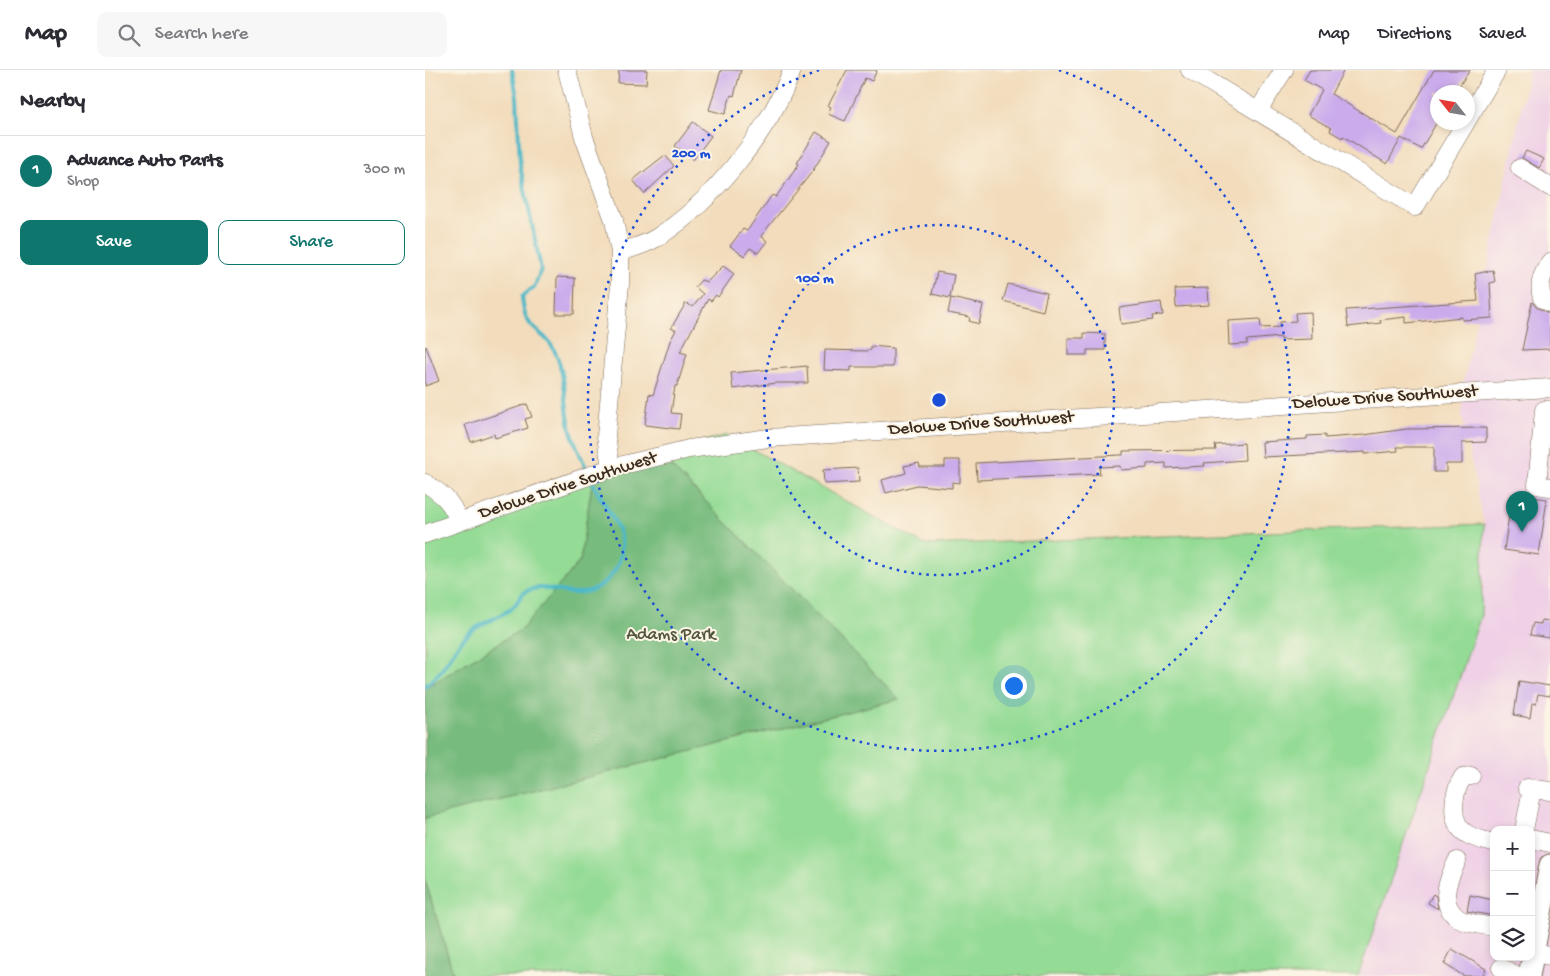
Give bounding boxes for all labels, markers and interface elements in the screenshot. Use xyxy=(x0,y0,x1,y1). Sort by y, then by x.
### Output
search box xyxy=(97,12,447,57)
text: Map xyxy=(25,20,67,49)
icon: search xyxy=(115,21,143,49)
text: Search here xyxy=(155,23,248,46)
text: Map xyxy=(1318,24,1350,45)
text: Directions xyxy=(1378,24,1451,45)
text: Saved xyxy=(1479,24,1525,45)
north arrow xyxy=(1430,85,1475,130)
text: Nearby xyxy=(20,90,85,115)
text: 200 m xyxy=(672,145,711,163)
text: Advance Auto Parts xyxy=(67,150,223,173)
text: 1 xyxy=(33,161,39,180)
text: 300 m xyxy=(363,161,405,180)
text: Shop xyxy=(67,173,99,192)
button: Save xyxy=(20,220,208,265)
button: Share xyxy=(218,220,405,265)
text: 100 m xyxy=(795,270,834,288)
street label: Delowe Drive Southwest xyxy=(1291,381,1480,415)
centre of rings xyxy=(930,391,948,409)
street label: Delowe Drive Southwest xyxy=(887,407,1076,441)
street label: Delowe Drive Southwest xyxy=(475,447,661,525)
pin: 1 xyxy=(1506,491,1538,532)
park label: Adams Park xyxy=(626,625,718,646)
your location xyxy=(1001,673,1027,699)
map controls xyxy=(1490,826,1535,961)
button: + xyxy=(1490,826,1535,871)
button: − xyxy=(1490,871,1535,916)
button: layers xyxy=(1490,916,1535,961)

